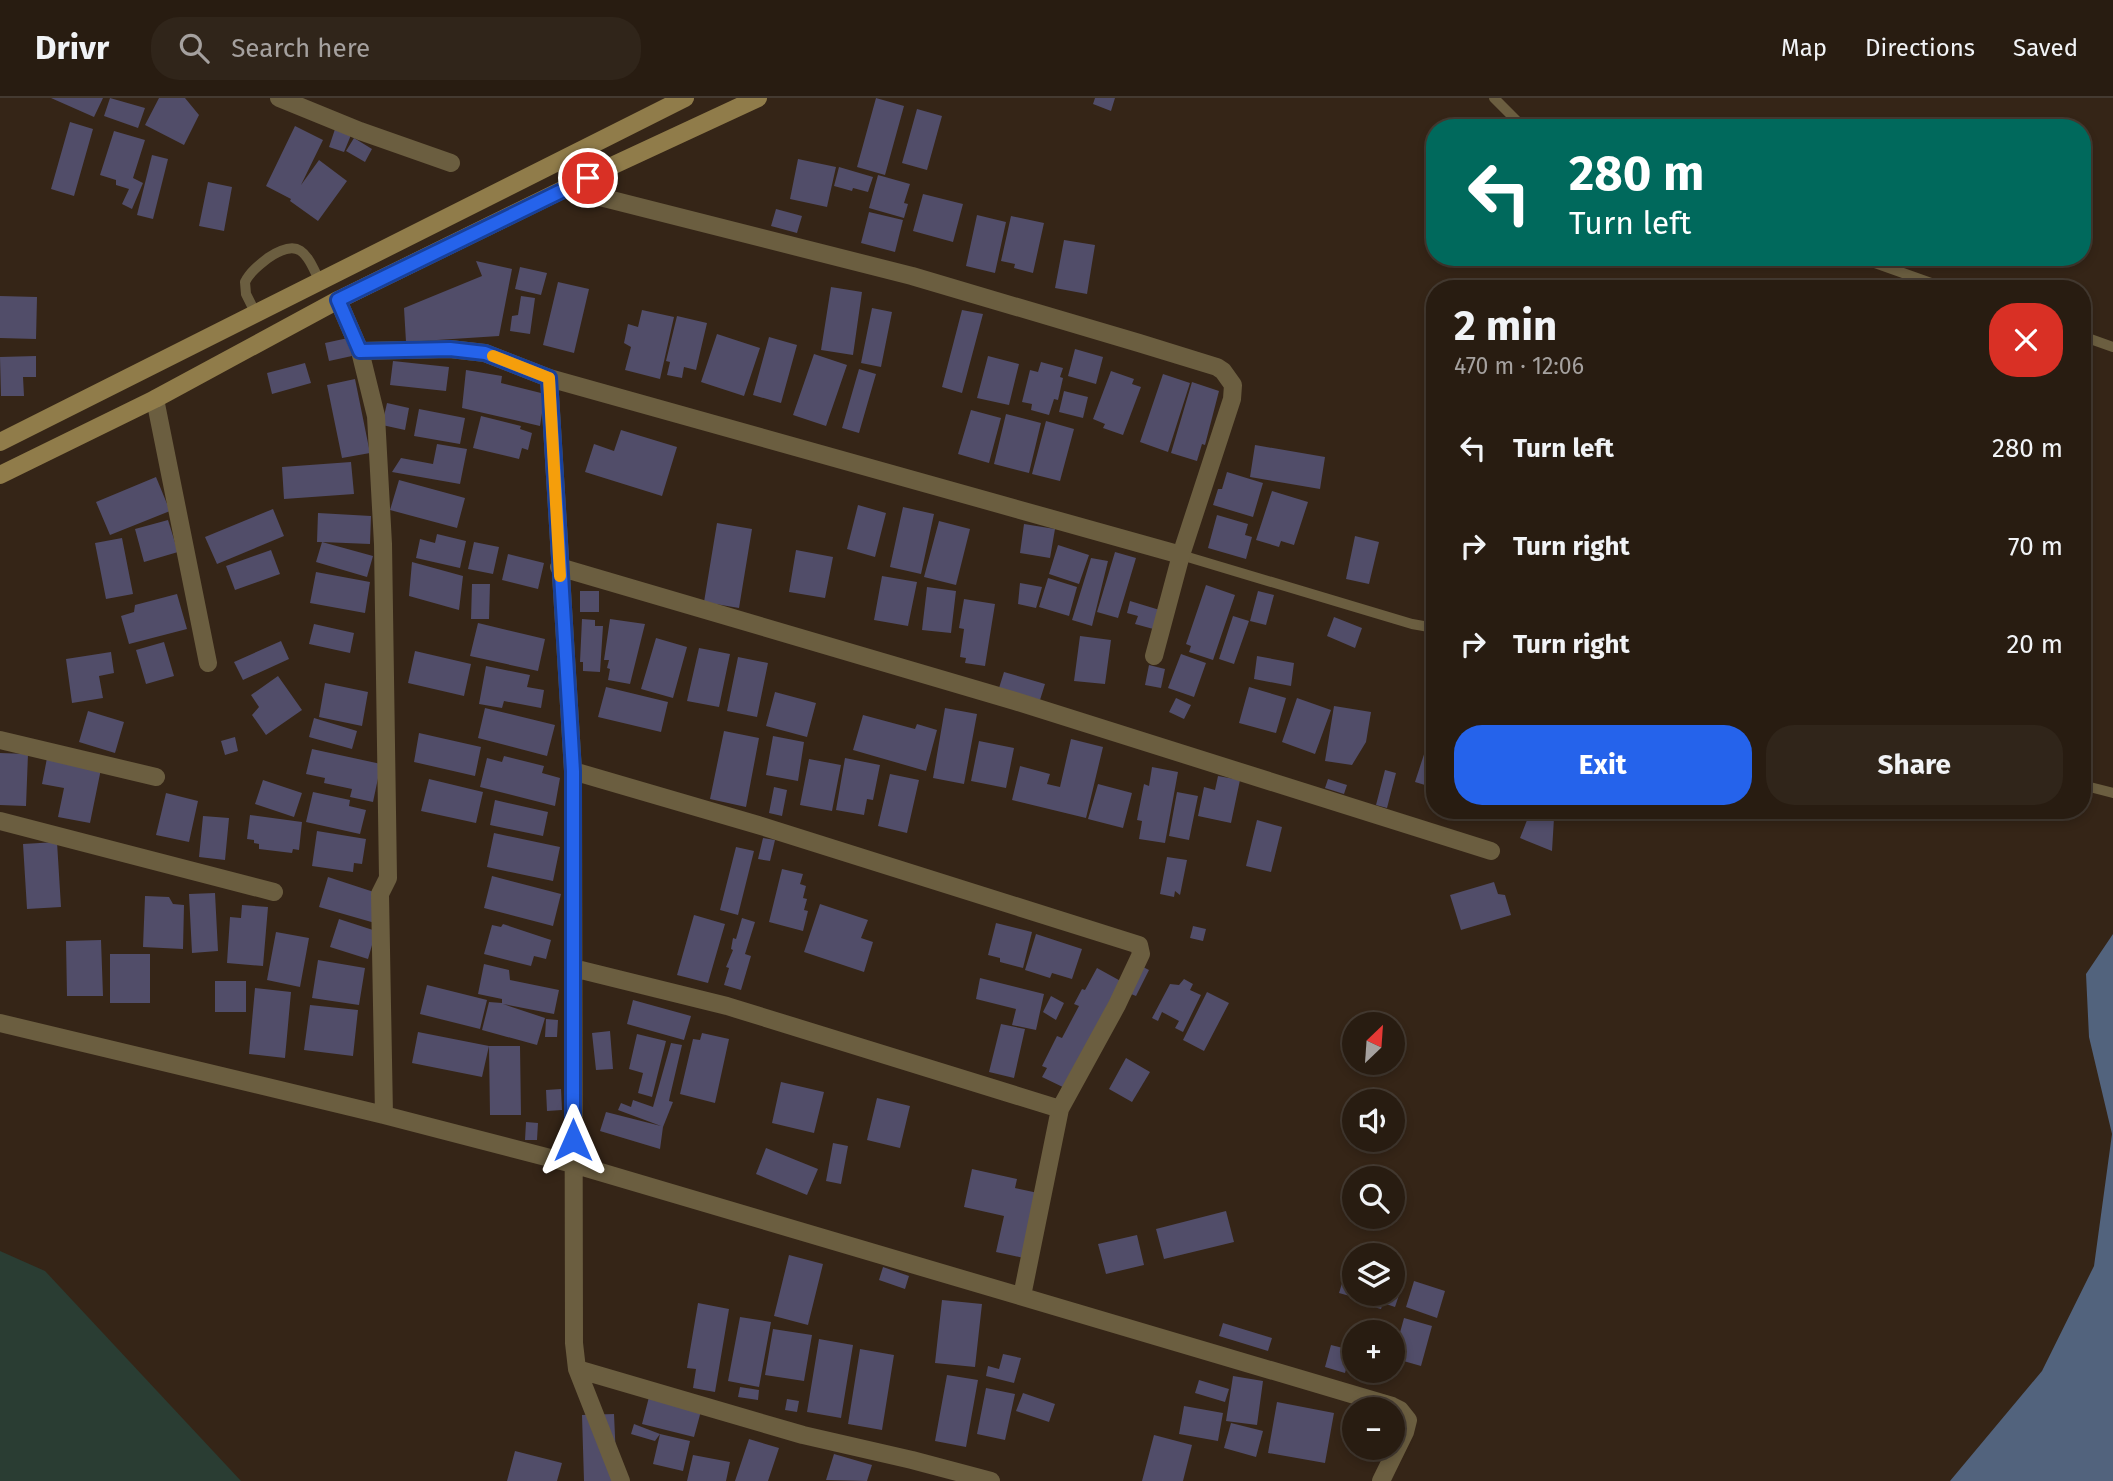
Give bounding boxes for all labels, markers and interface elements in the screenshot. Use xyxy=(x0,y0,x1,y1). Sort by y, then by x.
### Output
search box xyxy=(151,17,641,80)
text: Drivr xyxy=(35,28,109,68)
icon: search xyxy=(175,29,213,67)
text: Search here xyxy=(231,33,370,64)
text: Map xyxy=(1781,34,1827,62)
text: Directions xyxy=(1865,34,1975,62)
text: Saved xyxy=(2013,34,2078,62)
text: 280 m xyxy=(1569,144,1705,203)
icon: left xyxy=(1454,147,1545,238)
pin xyxy=(558,148,618,208)
icon: arrive xyxy=(569,159,607,197)
text: Turn left xyxy=(1569,204,1691,242)
text: 2 min xyxy=(1454,301,1557,351)
button: close xyxy=(1989,303,2063,377)
text: 470 m · 12:06 xyxy=(1454,352,1584,380)
icon: left xyxy=(1454,429,1492,467)
text: Turn left xyxy=(1513,433,1614,464)
text: 280 m xyxy=(1992,433,2063,464)
icon: right xyxy=(1454,527,1492,565)
text: Turn right xyxy=(1513,531,1630,562)
text: 70 m xyxy=(2008,531,2063,562)
icon: right xyxy=(1454,625,1492,663)
text: Turn right xyxy=(1513,629,1630,660)
text: 20 m xyxy=(2006,629,2063,660)
button: Exit xyxy=(1454,725,1752,805)
button: Share xyxy=(1766,725,2063,805)
north arrow xyxy=(1342,1012,1405,1074)
map controls xyxy=(1342,1012,1405,1460)
button: sound xyxy=(1342,1089,1405,1152)
position arrow xyxy=(536,1103,610,1177)
button: search xyxy=(1342,1166,1405,1229)
button: layers xyxy=(1342,1243,1405,1306)
button: + xyxy=(1342,1320,1405,1383)
button: − xyxy=(1342,1397,1405,1460)

